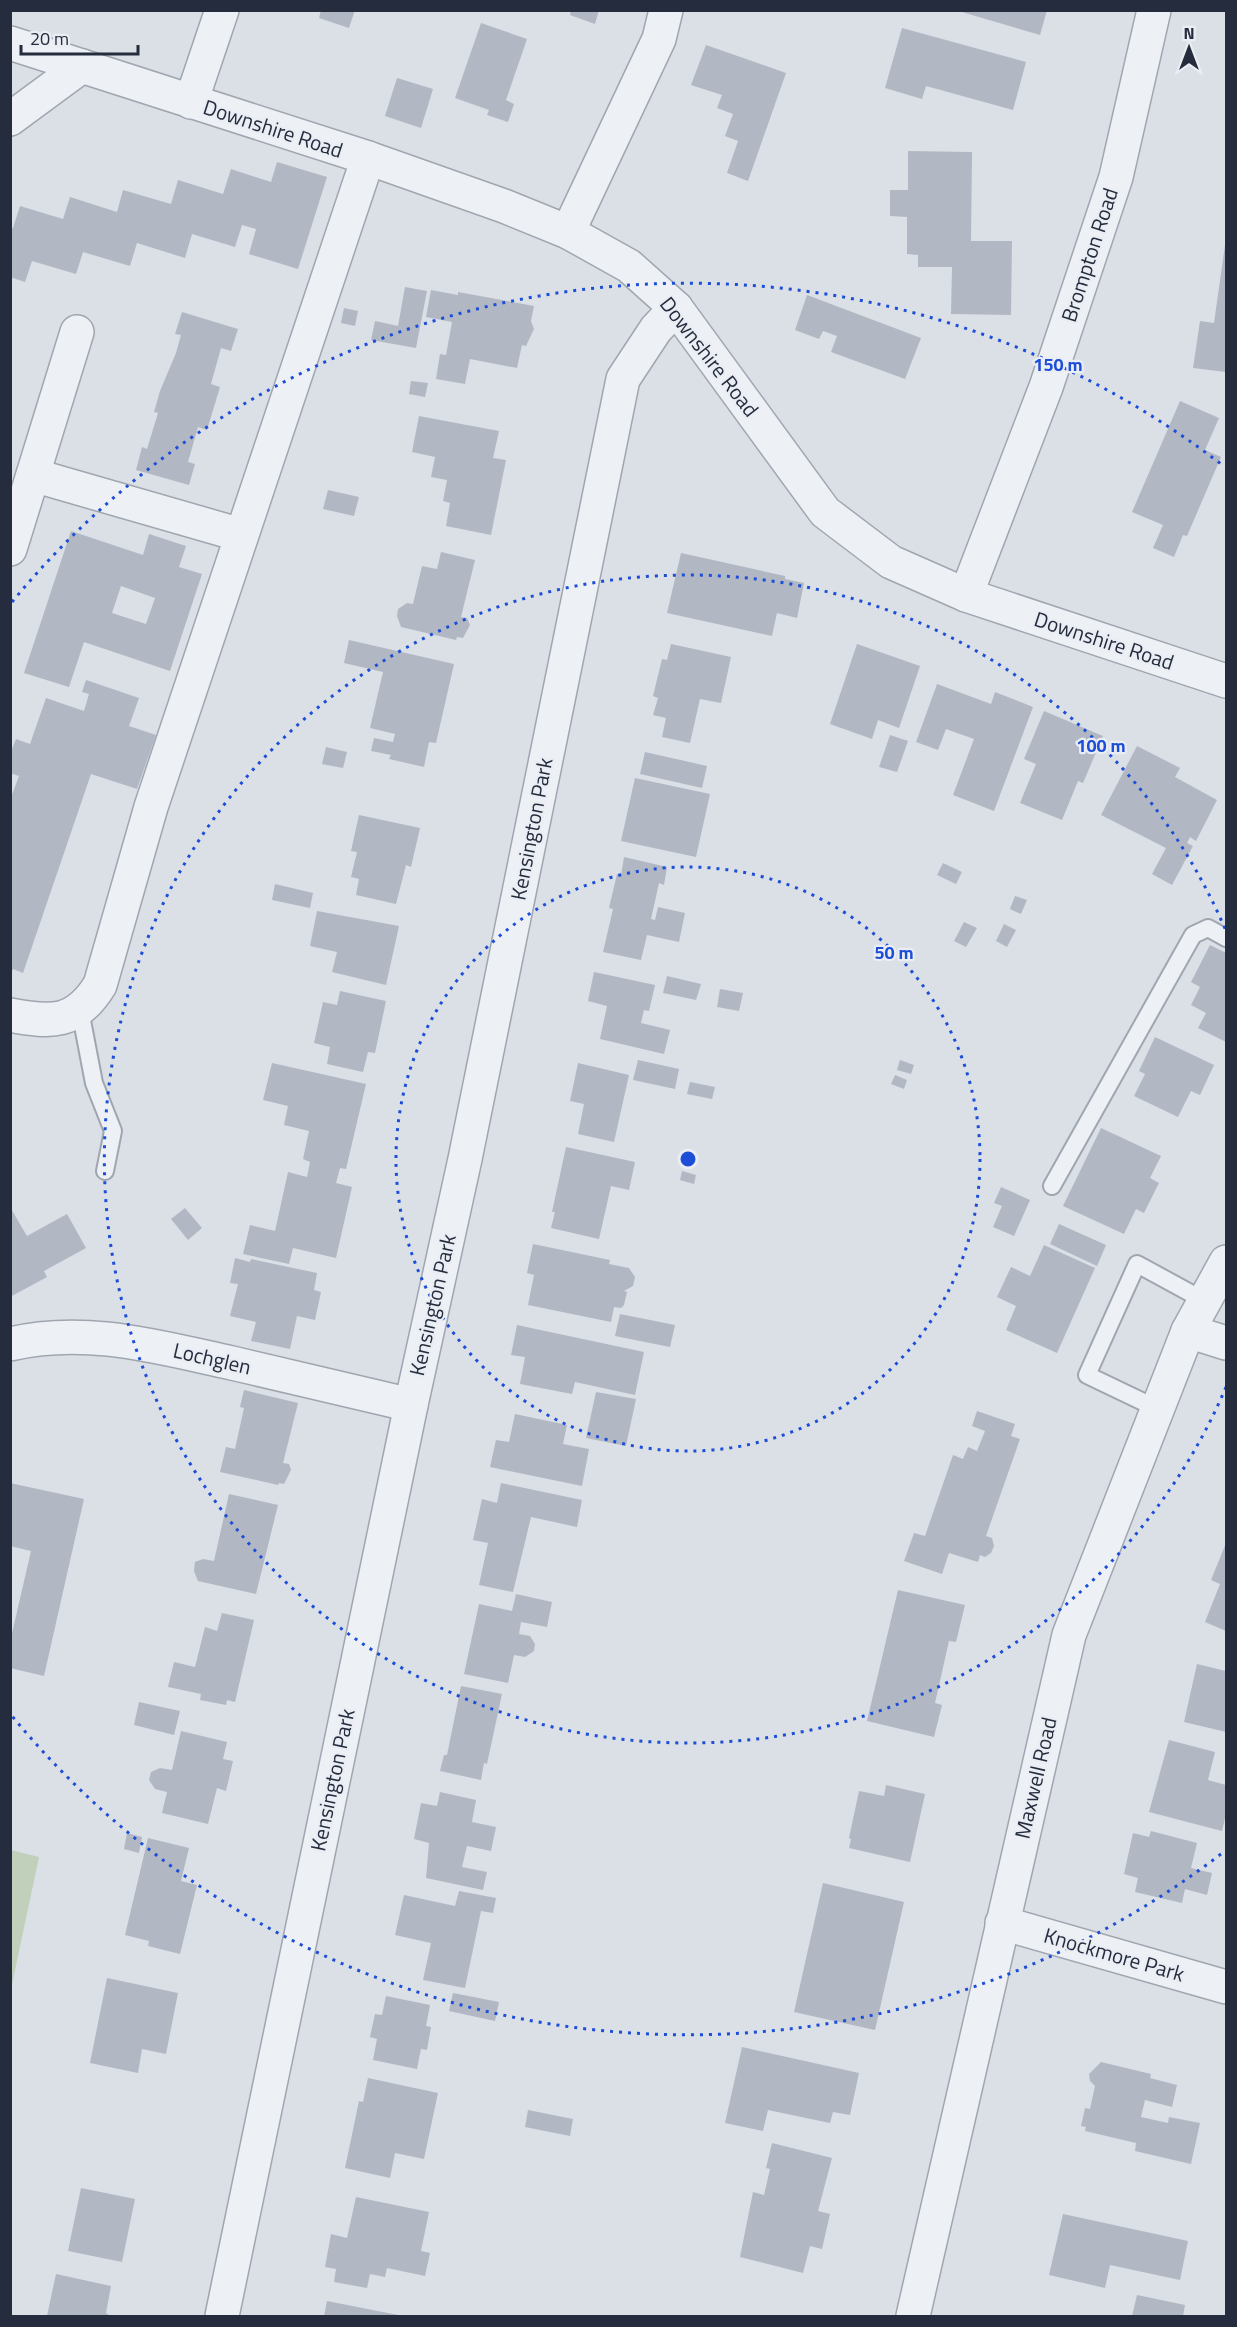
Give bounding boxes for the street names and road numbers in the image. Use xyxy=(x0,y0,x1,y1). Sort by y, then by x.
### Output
street label: Downshire Road xyxy=(199,90,347,166)
street label: Brompton Road xyxy=(1052,183,1126,326)
street label: Downshire Road xyxy=(652,289,767,423)
street label: Downshire Road xyxy=(1030,602,1178,678)
street label: Kensington Park xyxy=(502,755,561,903)
street label: Kensington Park xyxy=(400,1231,464,1379)
street label: Lochglen xyxy=(170,1334,254,1383)
street label: Kensington Park xyxy=(301,1706,363,1854)
street label: Maxwell Road xyxy=(1005,1714,1065,1842)
street label: Knockmore Park xyxy=(1040,1919,1188,1989)

